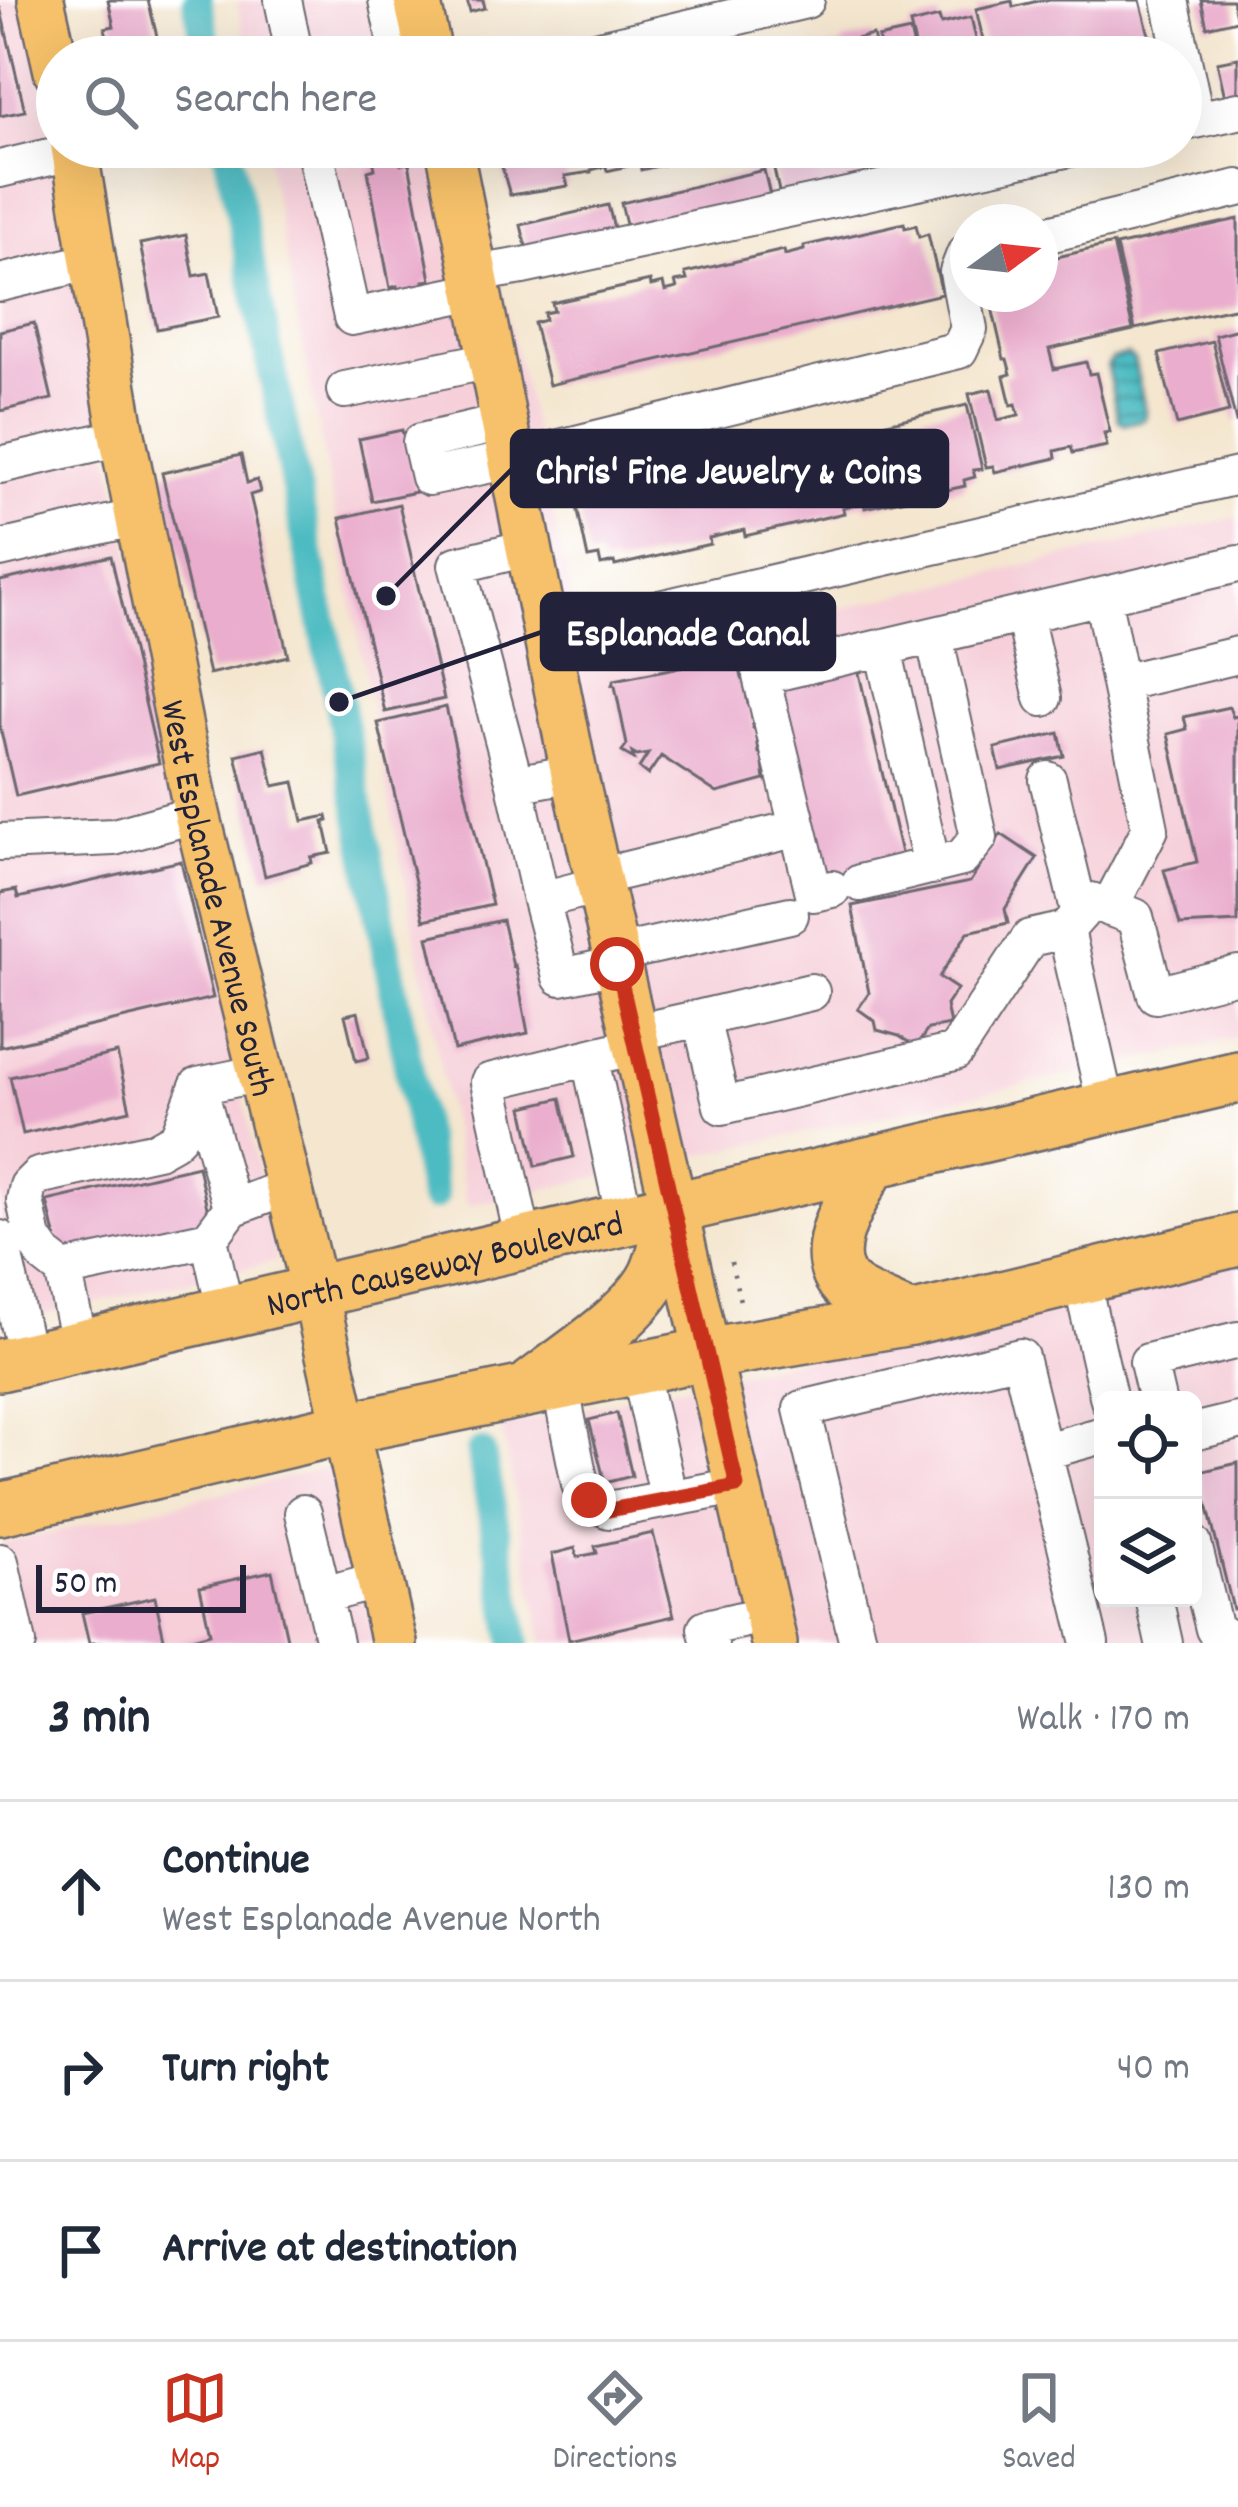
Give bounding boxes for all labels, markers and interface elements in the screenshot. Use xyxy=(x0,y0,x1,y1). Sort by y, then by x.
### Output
search box xyxy=(36,36,1202,168)
icon: search xyxy=(78,69,144,135)
text: Search here xyxy=(174,70,377,134)
north arrow xyxy=(950,204,1058,312)
callout: Chris' Fine Jewelry & Coins xyxy=(512,431,947,506)
text: Chris' Fine Jewelry & Coins xyxy=(536,448,922,503)
callout: Esplanade Canal xyxy=(542,594,834,669)
text: Esplanade Canal xyxy=(566,610,810,665)
street label: West Esplanade Avenue South xyxy=(143,696,286,1103)
route start xyxy=(590,937,644,991)
street label: North Causeway Boulevard xyxy=(262,1201,629,1334)
map controls xyxy=(1094,1391,1202,1607)
button: locate xyxy=(1094,1391,1202,1499)
route end xyxy=(562,1473,616,1527)
button: layers xyxy=(1094,1499,1202,1607)
scale bar xyxy=(36,1559,246,1612)
text: 50 m xyxy=(54,1562,118,1609)
text: 3 min xyxy=(48,1685,150,1757)
text: Walk · 170 m xyxy=(1017,1694,1190,1749)
text: Continue xyxy=(162,1831,310,1895)
icon: ahead xyxy=(48,1858,114,1924)
text: 130 m xyxy=(1107,1863,1190,1918)
text: West Esplanade Avenue North xyxy=(162,1895,601,1950)
icon: right xyxy=(48,2038,114,2104)
text: Turn right xyxy=(162,2039,329,2103)
text: 40 m xyxy=(1117,2043,1190,2098)
icon: arrive xyxy=(48,2218,114,2284)
text: Arrive at destination xyxy=(162,2219,517,2283)
tab: Map xyxy=(162,2365,228,2484)
tab: Directions xyxy=(553,2365,678,2484)
tab: Saved xyxy=(1002,2365,1076,2484)

